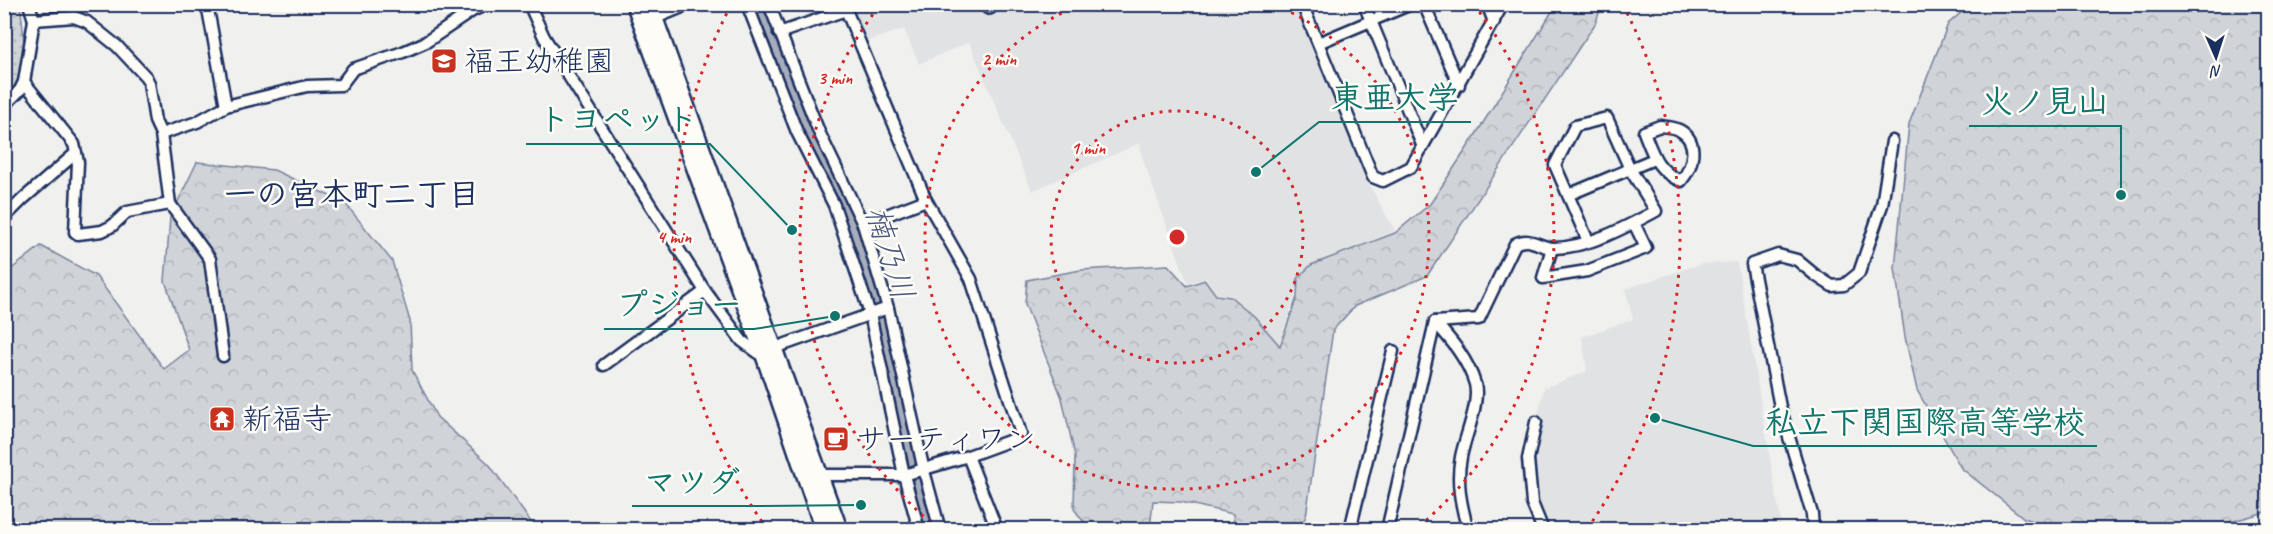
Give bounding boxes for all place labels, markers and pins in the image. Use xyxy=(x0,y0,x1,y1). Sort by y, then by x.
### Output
place label: 福王幼稚園 xyxy=(464,42,614,80)
school or university icon: 福王幼稚園 xyxy=(429,46,459,76)
callout: 東亜大学 xyxy=(1319,72,1471,122)
callout: 火ノ見山 xyxy=(1969,76,2121,126)
callout: トヨペット xyxy=(526,94,710,144)
centre of rings xyxy=(1167,227,1187,247)
callout: プジョー xyxy=(604,279,754,329)
callout: 私立下関国際高等学校 xyxy=(1753,396,2097,446)
place label: 新福寺 xyxy=(242,400,332,438)
temple icon: 新福寺 xyxy=(207,404,237,434)
place label: サーティワン xyxy=(856,420,1036,458)
cafe icon: サーティワン xyxy=(821,424,851,454)
callout: マツダ xyxy=(632,456,752,506)

